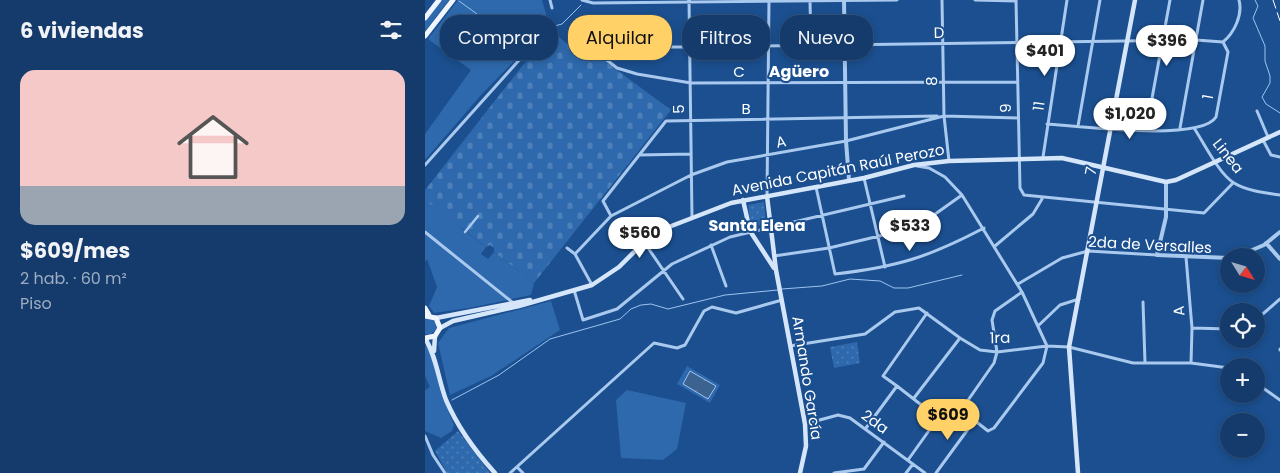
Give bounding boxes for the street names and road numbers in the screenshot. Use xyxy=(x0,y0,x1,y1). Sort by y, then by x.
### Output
street label: D xyxy=(934,22,944,43)
street label: C xyxy=(733,61,745,82)
street label: 8 xyxy=(921,76,942,86)
street label: 1 xyxy=(1197,93,1218,101)
street label: B xyxy=(741,98,751,119)
street label: 11 xyxy=(1027,100,1050,112)
street label: 9 xyxy=(995,103,1016,113)
street label: 5 xyxy=(668,104,689,114)
street label: A xyxy=(774,130,788,153)
street label: Linea xyxy=(1208,134,1249,178)
street label: Avenida Capitán Raúl Perozo xyxy=(730,139,946,200)
street label: 7 xyxy=(1079,165,1102,177)
street label: 2da de Versalles xyxy=(1088,231,1213,258)
street label: A xyxy=(1168,305,1189,317)
street label: Armando García xyxy=(787,315,828,441)
street label: 1ra xyxy=(990,327,1010,348)
street label: 2da xyxy=(857,405,893,439)

